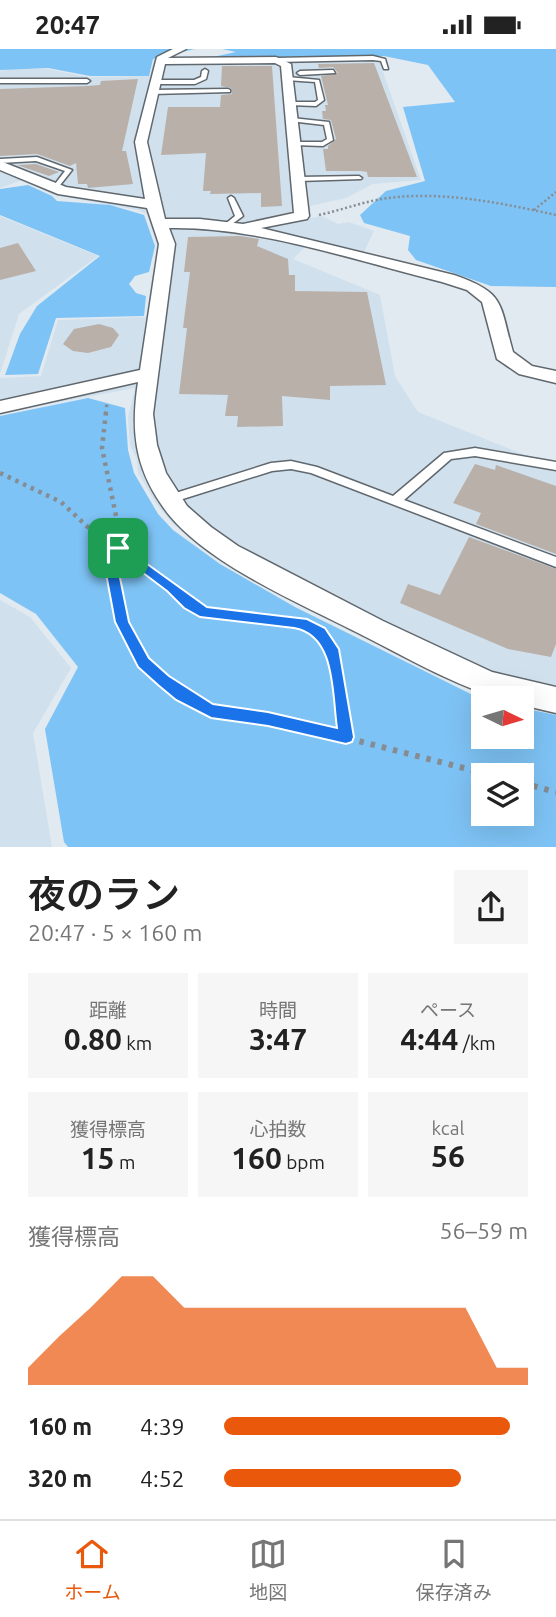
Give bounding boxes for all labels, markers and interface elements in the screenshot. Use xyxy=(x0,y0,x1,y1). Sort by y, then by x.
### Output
text: 20:47 xyxy=(35,10,100,39)
pin xyxy=(88,518,148,578)
icon: arrive xyxy=(99,529,137,567)
north arrow xyxy=(471,686,534,749)
map controls xyxy=(471,686,534,826)
button: layers xyxy=(471,763,534,826)
button: share xyxy=(454,870,528,944)
text: 夜のラン xyxy=(28,873,180,915)
text: 20:47 · 5 × 160 m xyxy=(28,920,202,945)
text: 距離 xyxy=(89,999,127,1021)
text: 時間 xyxy=(259,999,297,1021)
text: ペース xyxy=(420,999,476,1021)
text: 0.80 xyxy=(64,1022,122,1056)
text: 3:47 xyxy=(249,1022,307,1056)
text: 4:44 xyxy=(400,1022,458,1056)
text: km xyxy=(122,1032,152,1054)
text: /km xyxy=(458,1032,496,1054)
text: kcal xyxy=(432,1117,464,1139)
text: 獲得標高 xyxy=(70,1118,146,1140)
text: 心拍数 xyxy=(249,1118,307,1140)
text: 56 xyxy=(431,1139,465,1173)
text: 15 xyxy=(81,1141,115,1175)
text: 160 xyxy=(231,1141,282,1175)
text: m xyxy=(115,1151,135,1173)
text: bpm xyxy=(282,1151,325,1173)
text: 56–59 m xyxy=(440,1218,528,1243)
text: 獲得標高 xyxy=(28,1224,120,1249)
text: 160 m xyxy=(28,1414,92,1439)
text: 4:39 xyxy=(140,1414,185,1439)
text: 320 m xyxy=(28,1466,92,1491)
text: 4:52 xyxy=(140,1466,185,1491)
tab: ホーム xyxy=(64,1535,121,1604)
tab: 地図 xyxy=(249,1535,287,1604)
tab: 保存済み xyxy=(416,1535,492,1604)

